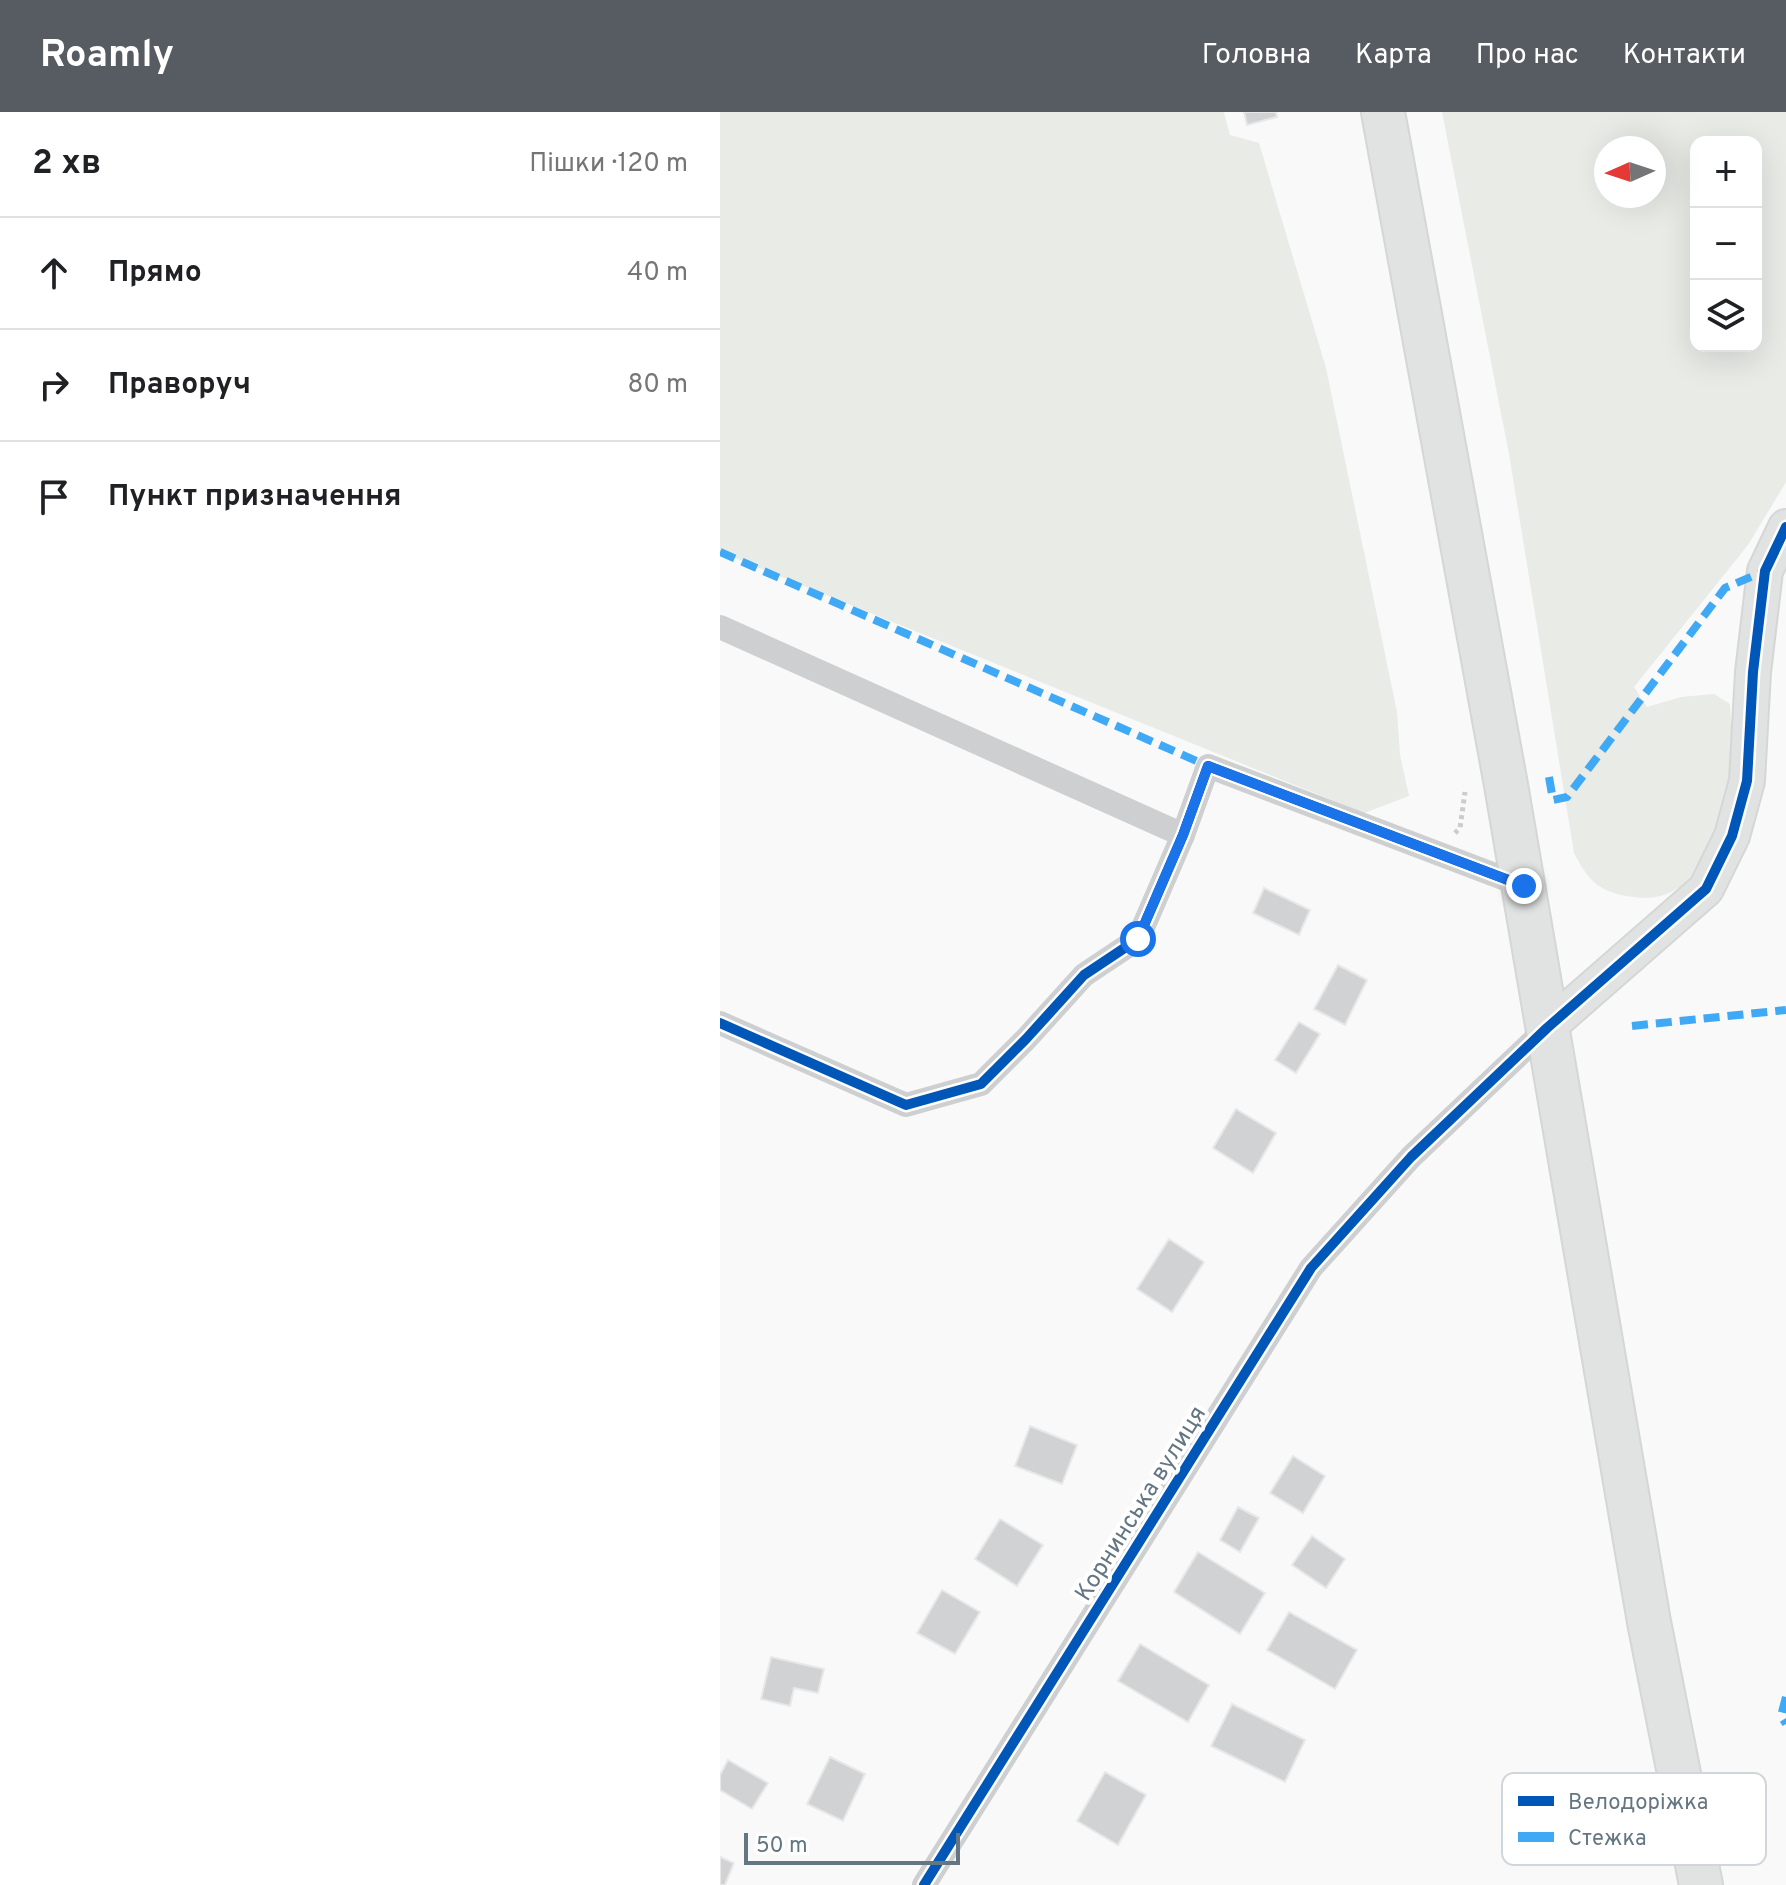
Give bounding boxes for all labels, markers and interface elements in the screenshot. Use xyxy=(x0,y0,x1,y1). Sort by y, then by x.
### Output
text: Roamly xyxy=(40,32,174,81)
text: Головна xyxy=(1202,38,1311,74)
text: Карта xyxy=(1355,38,1432,74)
text: Про нас xyxy=(1476,38,1579,74)
text: Контакти xyxy=(1623,38,1746,74)
north arrow xyxy=(1594,136,1666,208)
map controls xyxy=(1690,136,1762,352)
button: + xyxy=(1690,136,1762,208)
text: 2 хв xyxy=(32,143,101,186)
text: Пішки · 120 m xyxy=(529,148,688,181)
button: − xyxy=(1690,208,1762,280)
icon: ahead xyxy=(32,251,76,295)
text: Прямо xyxy=(108,255,202,292)
text: 40 m xyxy=(627,257,688,290)
button: layers xyxy=(1690,280,1762,352)
icon: right xyxy=(32,363,76,407)
text: Праворуч xyxy=(108,367,251,404)
text: 80 m xyxy=(628,369,688,402)
icon: arrive xyxy=(32,475,76,519)
text: Пункт призначення xyxy=(108,479,401,516)
route end xyxy=(1506,868,1542,904)
route start xyxy=(1120,921,1156,957)
street label: Корнинська вулиця xyxy=(1070,1401,1214,1607)
legend xyxy=(1502,1773,1766,1865)
text: Велодоріжка xyxy=(1568,1790,1708,1817)
text: Стежка xyxy=(1568,1826,1647,1853)
scale bar xyxy=(744,1829,960,1865)
text: 50 m xyxy=(756,1833,808,1860)

